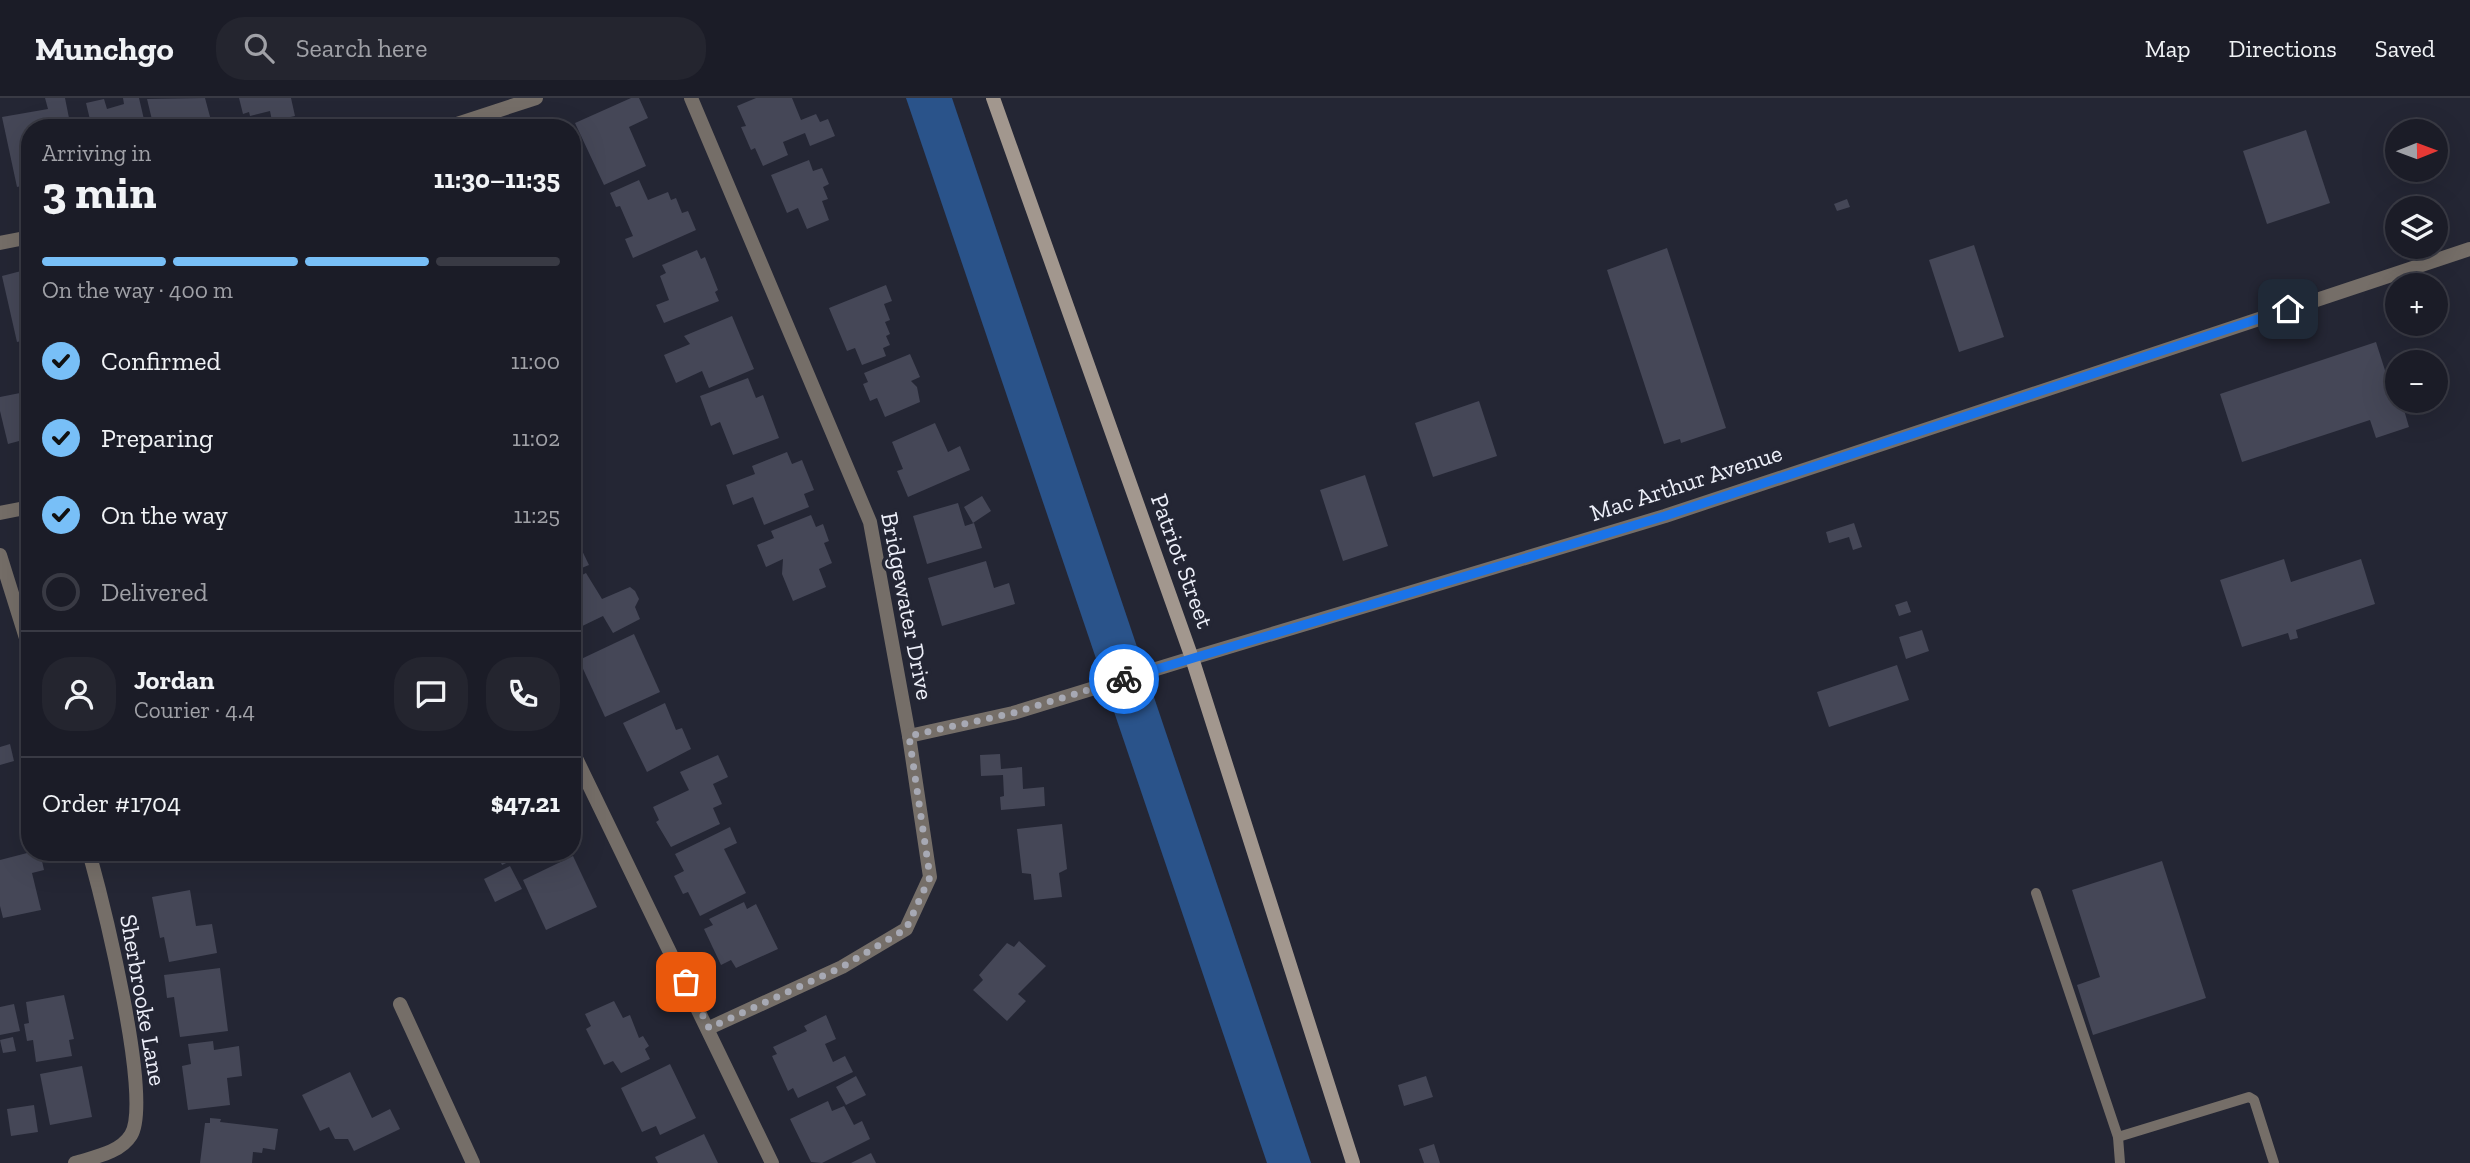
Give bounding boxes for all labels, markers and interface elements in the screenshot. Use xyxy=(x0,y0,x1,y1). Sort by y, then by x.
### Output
search box xyxy=(216,17,706,80)
text: Munchgo xyxy=(35,29,174,68)
icon: search xyxy=(240,29,278,67)
text: Search here xyxy=(296,32,427,64)
text: Map xyxy=(2145,34,2191,63)
text: Directions xyxy=(2229,34,2337,63)
text: Saved xyxy=(2375,34,2435,63)
north arrow xyxy=(2385,119,2448,182)
map controls xyxy=(2385,119,2448,413)
text: Arriving in xyxy=(42,139,151,167)
text: 11:30–11:35 xyxy=(434,163,560,195)
text: 3 min xyxy=(42,165,156,220)
button: layers xyxy=(2385,196,2448,259)
button: + xyxy=(2385,273,2448,336)
text: On the way · 400 m xyxy=(42,276,233,304)
pin xyxy=(2258,279,2318,339)
icon: home xyxy=(2269,290,2307,328)
icon: check xyxy=(42,342,80,380)
text: Confirmed xyxy=(101,345,221,377)
text: 11:00 xyxy=(511,347,560,375)
button: − xyxy=(2385,350,2448,413)
icon: check xyxy=(42,419,80,457)
text: Preparing xyxy=(101,422,213,454)
text: 11:02 xyxy=(512,424,560,452)
street label: Mac Arthur Avenue xyxy=(1586,438,1786,527)
street label: Patriot Street xyxy=(1145,490,1220,632)
icon: check xyxy=(42,496,80,534)
text: On the way xyxy=(101,499,228,531)
text: 11:25 xyxy=(514,501,560,529)
street label: Bridgewater Drive xyxy=(875,510,940,702)
text: Delivered xyxy=(101,576,208,608)
courier xyxy=(1089,644,1159,714)
button: person xyxy=(42,657,116,731)
button: chat xyxy=(394,657,468,731)
button: phone xyxy=(486,657,560,731)
icon: bike xyxy=(1105,660,1143,698)
text: Jordan xyxy=(134,664,214,696)
text: Courier · 4.4 xyxy=(134,696,255,724)
text: Order #1704 xyxy=(42,787,181,819)
text: $47.21 xyxy=(491,787,560,819)
street label: Sherbrooke Lane xyxy=(114,912,173,1088)
pin xyxy=(656,952,716,1012)
icon: bag xyxy=(667,963,705,1001)

